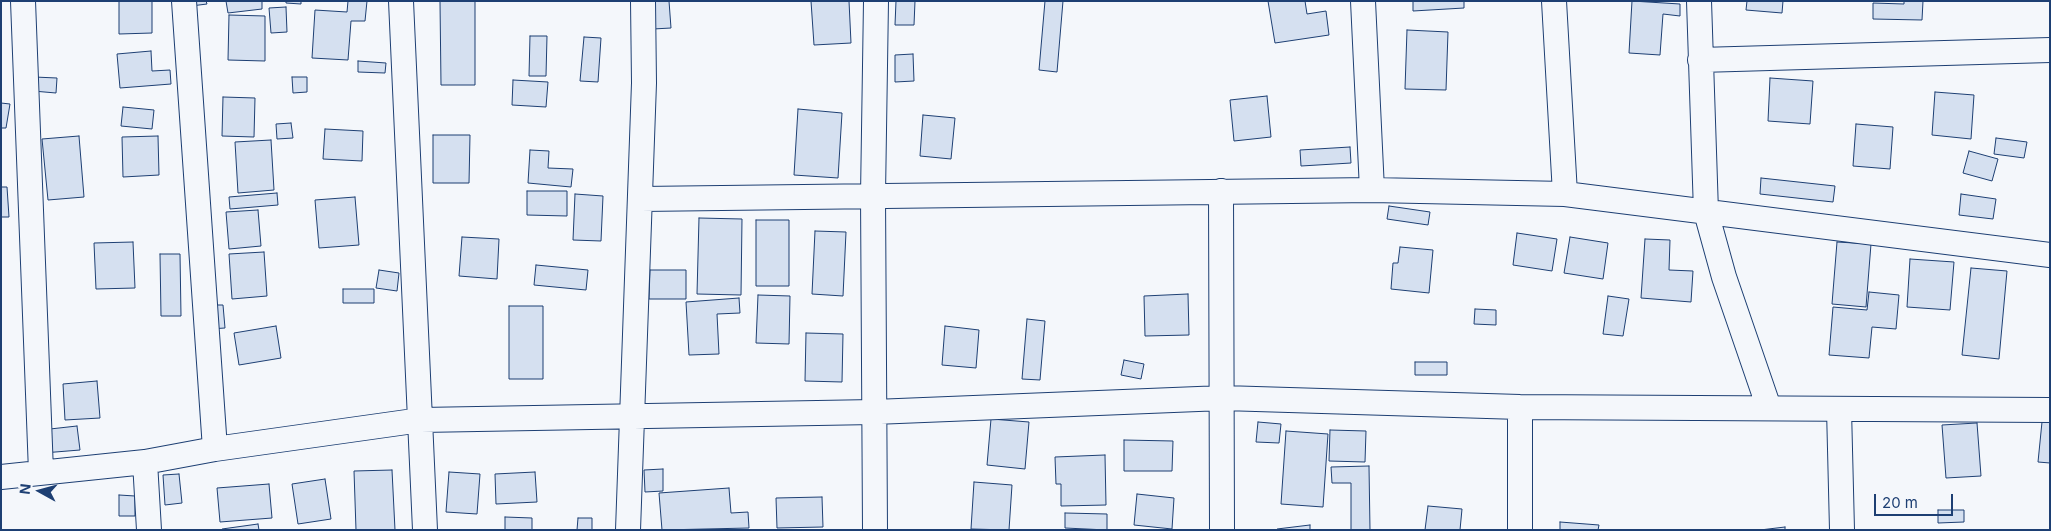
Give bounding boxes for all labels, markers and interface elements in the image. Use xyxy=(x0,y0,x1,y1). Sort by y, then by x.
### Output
north arrow xyxy=(15,466,65,516)
text: N xyxy=(16,483,34,495)
scale bar xyxy=(1876,484,1955,516)
text: 20 m xyxy=(1882,493,1918,512)

